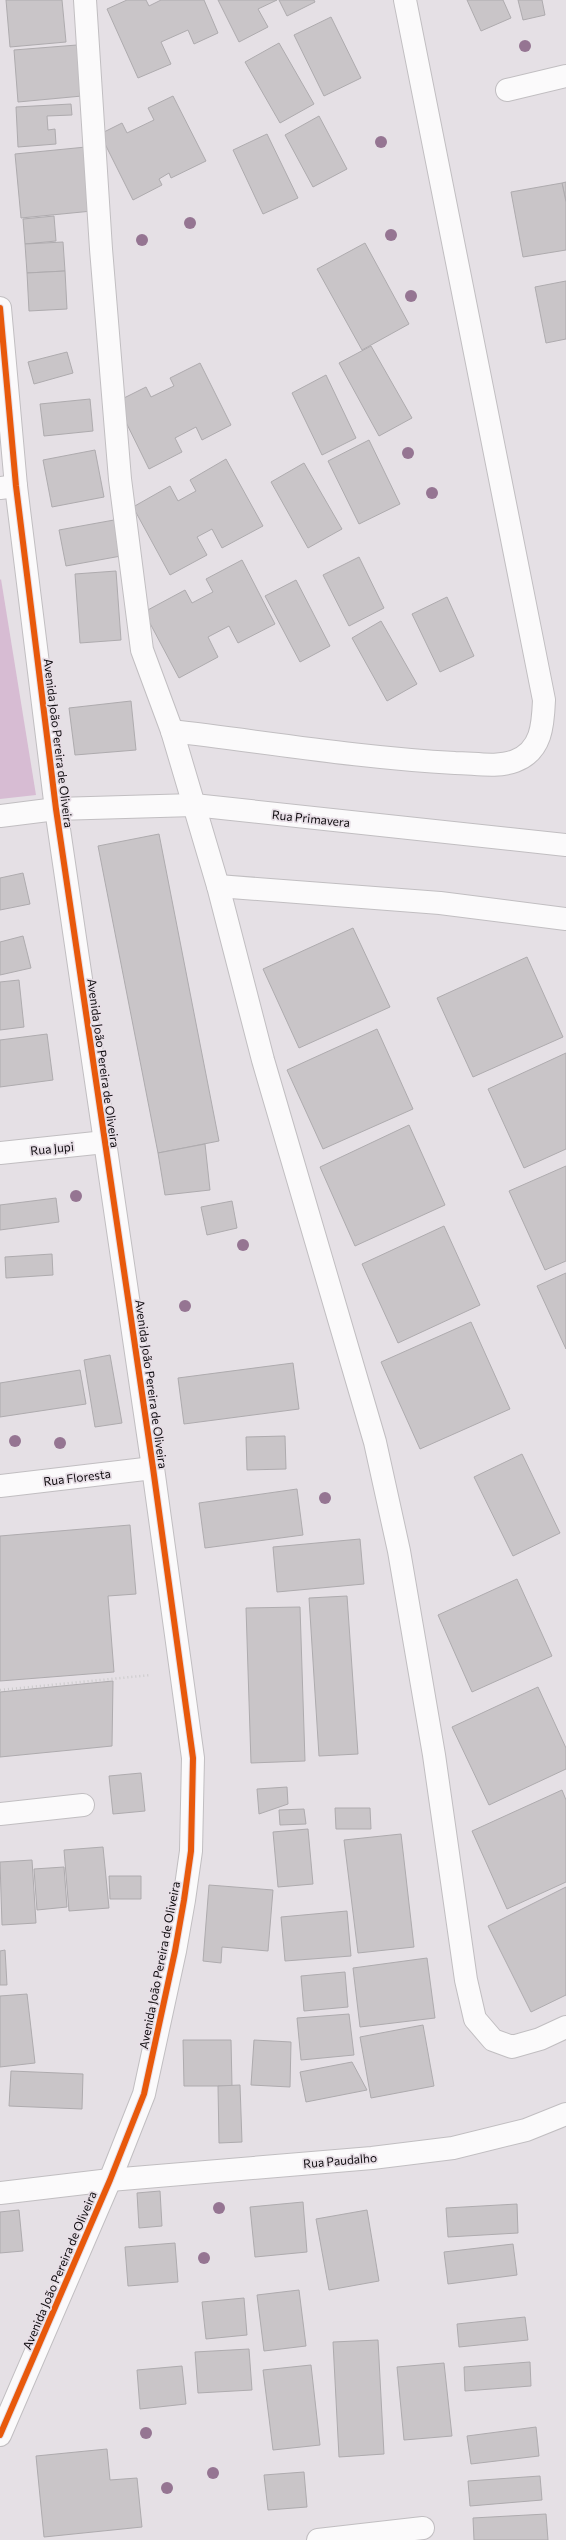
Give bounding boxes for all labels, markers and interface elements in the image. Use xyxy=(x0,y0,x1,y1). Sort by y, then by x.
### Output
street label: Avenida João Pereira de Oliveira xyxy=(41,657,76,829)
street label: Rua Primavera xyxy=(271,807,351,829)
street label: Avenida João Pereira de Oliveira xyxy=(84,978,123,1149)
street label: Rua Jupi xyxy=(30,1139,75,1158)
street label: Avenida João Pereira de Oliveira xyxy=(132,1299,171,1470)
street label: Rua Floresta xyxy=(42,1466,112,1488)
street label: Avenida João Pereira de Oliveira xyxy=(136,1880,183,2050)
street label: Rua Paudalho xyxy=(302,2150,378,2170)
street label: Avenida João Pereira de Oliveira xyxy=(19,2189,100,2352)

